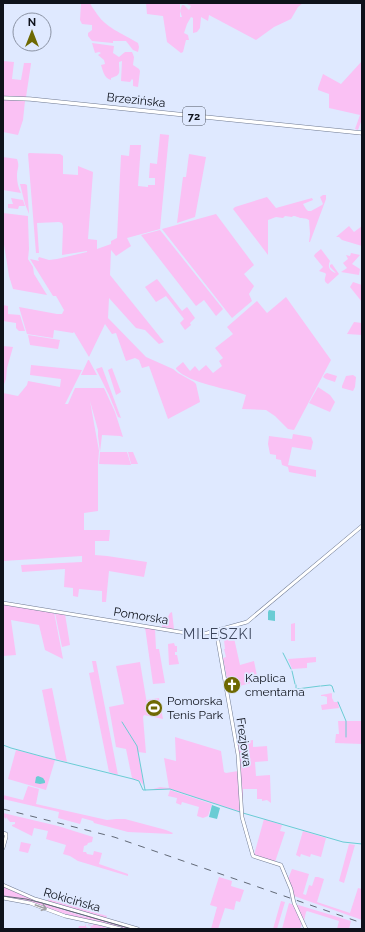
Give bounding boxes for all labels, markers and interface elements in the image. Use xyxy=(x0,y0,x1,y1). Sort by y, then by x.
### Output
north arrow xyxy=(12,12,52,52)
text: N xyxy=(28,16,36,29)
street label: Brzezińska xyxy=(106,90,166,110)
road number: 72 xyxy=(183,107,205,125)
street label: Pomorska xyxy=(112,605,170,627)
district label: MILESZKI xyxy=(183,626,253,642)
place label: Kaplica cmentarna xyxy=(245,671,305,699)
church icon: Kaplica cmentarna xyxy=(222,675,242,695)
place label: Pomorska Tenis Park xyxy=(167,694,224,722)
sports icon: Pomorska Tenis Park xyxy=(144,698,164,718)
street label: Frezjowa xyxy=(234,717,254,767)
street label: Rokicińska xyxy=(42,885,102,915)
one-way arrow xyxy=(35,903,47,911)

